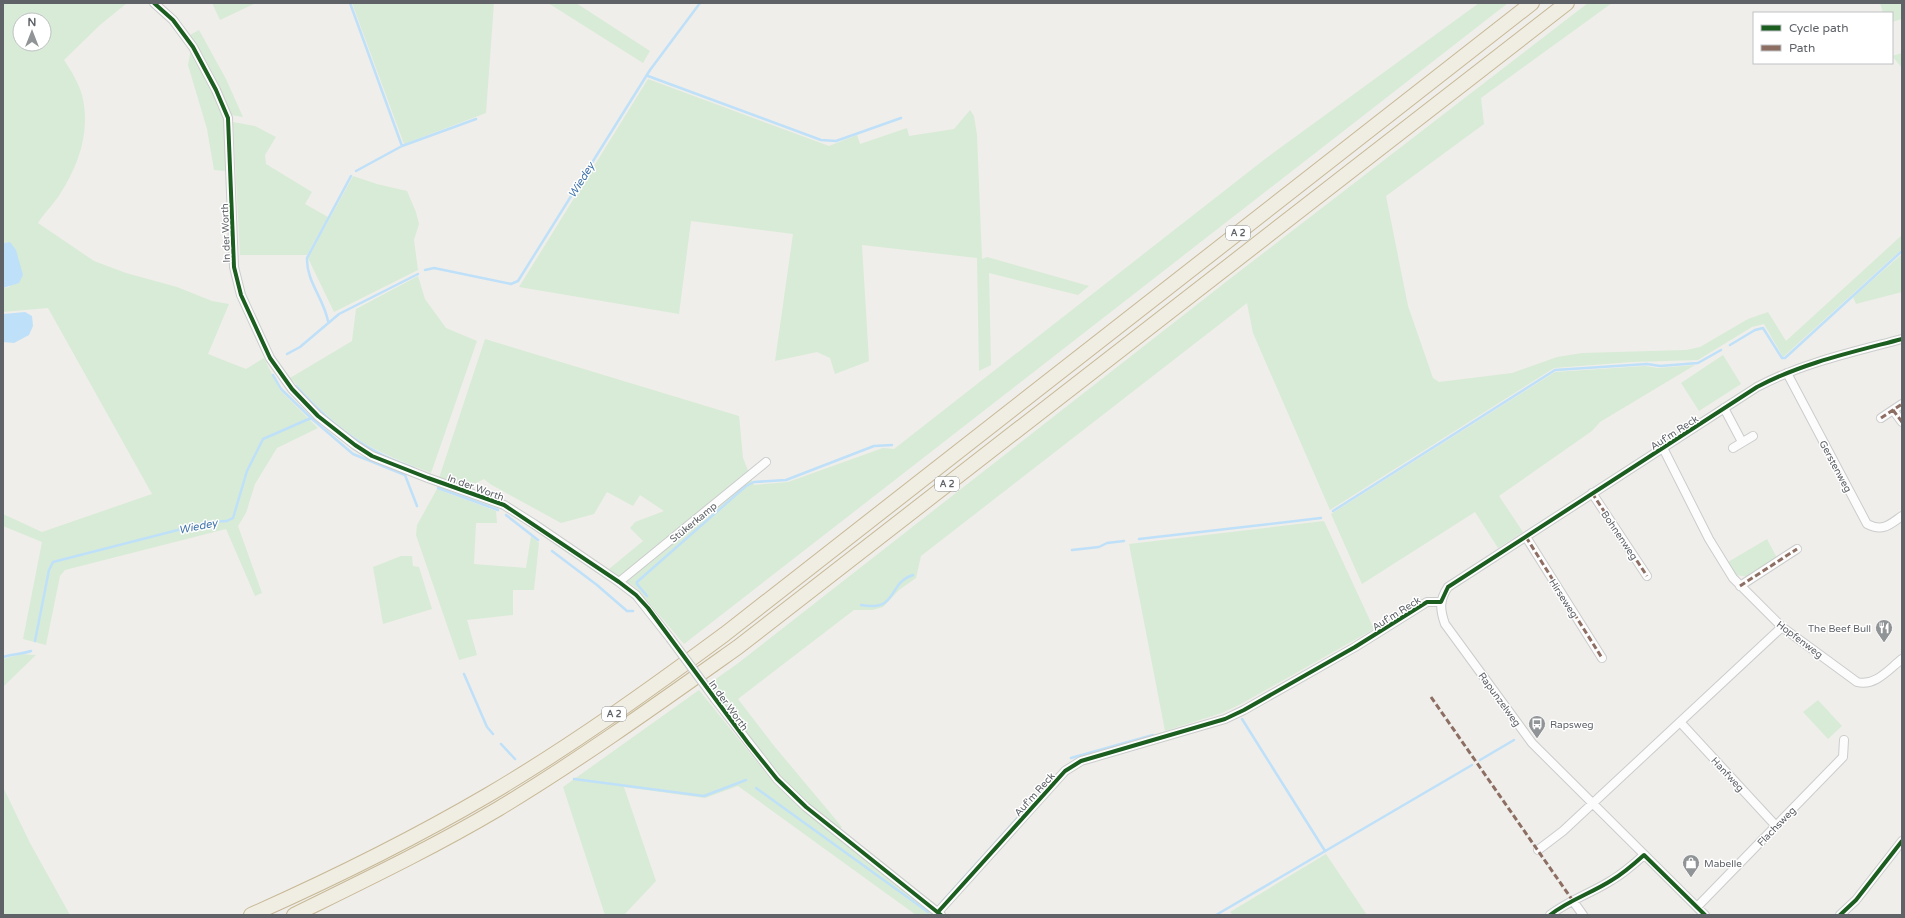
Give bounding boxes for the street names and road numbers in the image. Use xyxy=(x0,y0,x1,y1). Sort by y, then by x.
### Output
street label: In der Worth xyxy=(219,203,233,263)
road number: A 2 xyxy=(1226,226,1250,240)
street label: Auf'm Reck xyxy=(1648,413,1701,453)
street label: Gerstenweg xyxy=(1816,438,1854,494)
street label: In der Worth xyxy=(446,472,506,504)
road number: A 2 xyxy=(935,477,959,491)
street label: Stükerkamp xyxy=(668,500,720,545)
street label: Bohnenweg xyxy=(1598,509,1640,562)
street label: Hirseweg xyxy=(1546,577,1580,620)
street label: Auf'm Reck xyxy=(1370,594,1423,633)
street label: Hopfenweg xyxy=(1774,619,1825,661)
street label: Rapunzelweg xyxy=(1475,670,1523,729)
street label: In der Worth xyxy=(706,678,750,733)
road number: A 2 xyxy=(602,707,626,721)
street label: Hanfweg xyxy=(1708,755,1746,794)
street label: Auf'm Reck xyxy=(1012,770,1058,819)
street label: Flachsweg xyxy=(1755,804,1798,849)

